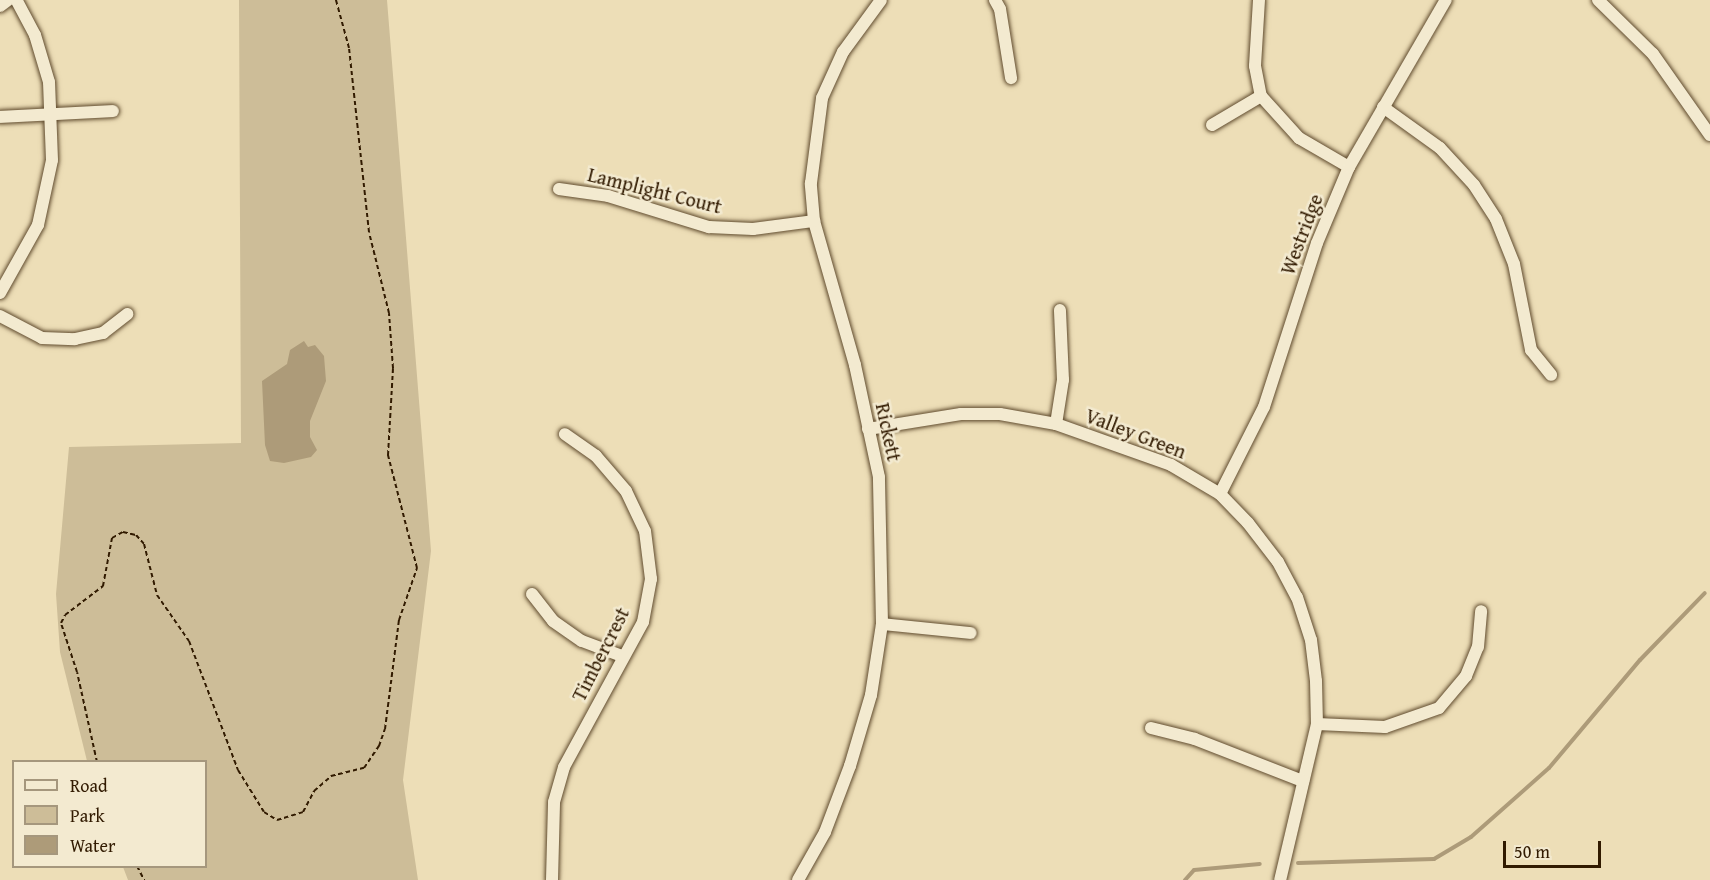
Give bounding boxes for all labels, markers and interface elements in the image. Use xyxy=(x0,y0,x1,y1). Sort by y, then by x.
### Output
street label: Lamplight Court xyxy=(585,162,725,218)
street label: Westridge xyxy=(1275,190,1327,278)
street label: Rickett xyxy=(871,401,907,463)
street label: Valley Green xyxy=(1082,403,1190,463)
street label: Timbercrest xyxy=(566,603,634,705)
legend xyxy=(12,760,207,868)
text: Road xyxy=(70,772,108,799)
text: Park xyxy=(70,802,105,829)
scale bar xyxy=(1506,829,1604,867)
text: Water xyxy=(70,832,115,859)
text: 50 m xyxy=(1514,838,1550,865)

